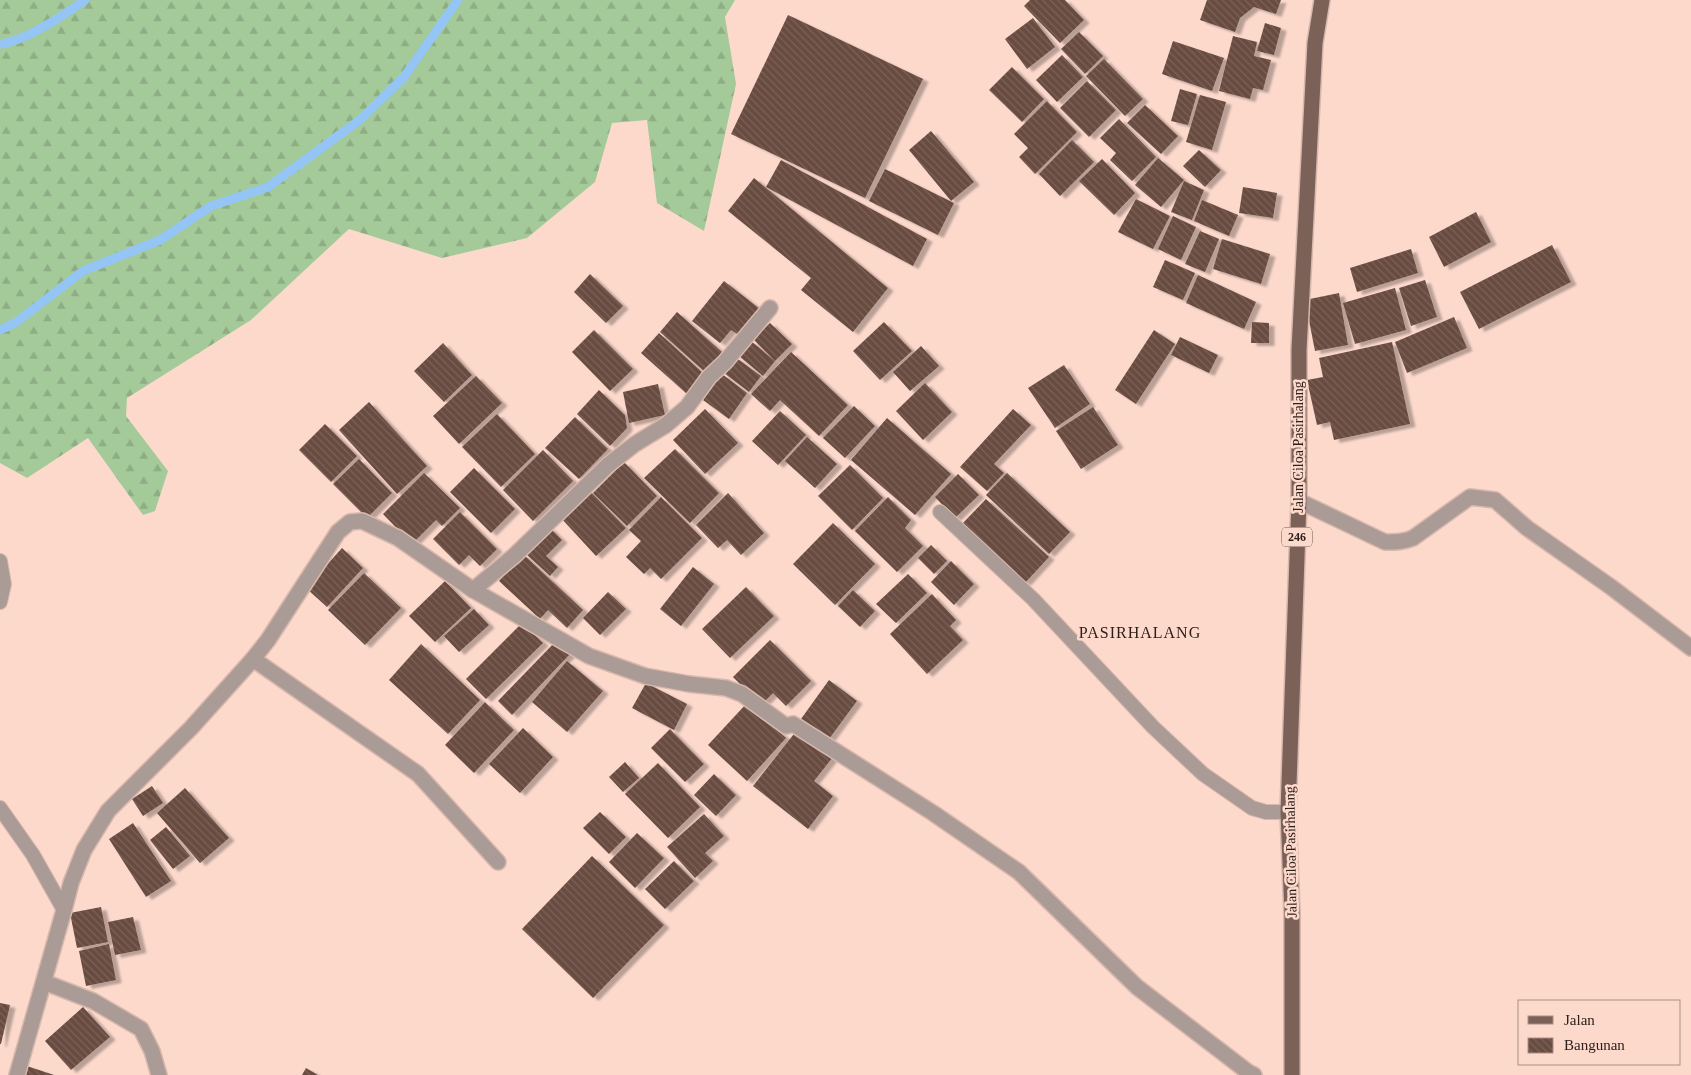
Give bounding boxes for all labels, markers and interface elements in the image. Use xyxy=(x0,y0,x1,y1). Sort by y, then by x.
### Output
street label: Jalan Ciloa Pasirhalang xyxy=(1291,381,1306,513)
road number: 246 xyxy=(1282,528,1312,546)
district label: PASIRHALANG xyxy=(1079,624,1201,641)
street label: Jalan Ciloa Pasirhalang xyxy=(1282,786,1300,918)
legend xyxy=(1518,1000,1681,1065)
text: Jalan xyxy=(1564,1012,1595,1028)
text: Bangunan xyxy=(1564,1037,1625,1053)

